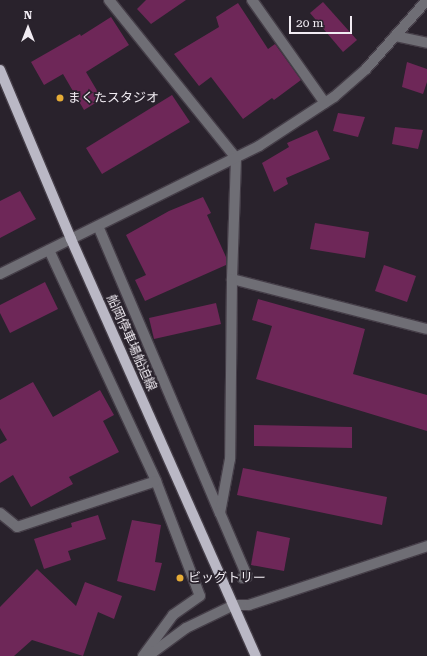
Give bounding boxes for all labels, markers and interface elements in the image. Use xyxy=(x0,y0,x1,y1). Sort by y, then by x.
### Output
north arrow xyxy=(8,8,48,48)
scale bar xyxy=(291,8,354,34)
text: N xyxy=(24,9,32,22)
text: 20 m xyxy=(296,16,323,30)
place label: まくたスタジオ xyxy=(68,90,159,106)
marker: まくたスタジオ xyxy=(55,93,65,103)
street label: 船岡停車場船迫線 xyxy=(103,292,159,394)
place label: ビッグトリー xyxy=(188,570,266,586)
marker: ビッグトリー xyxy=(175,573,185,583)

